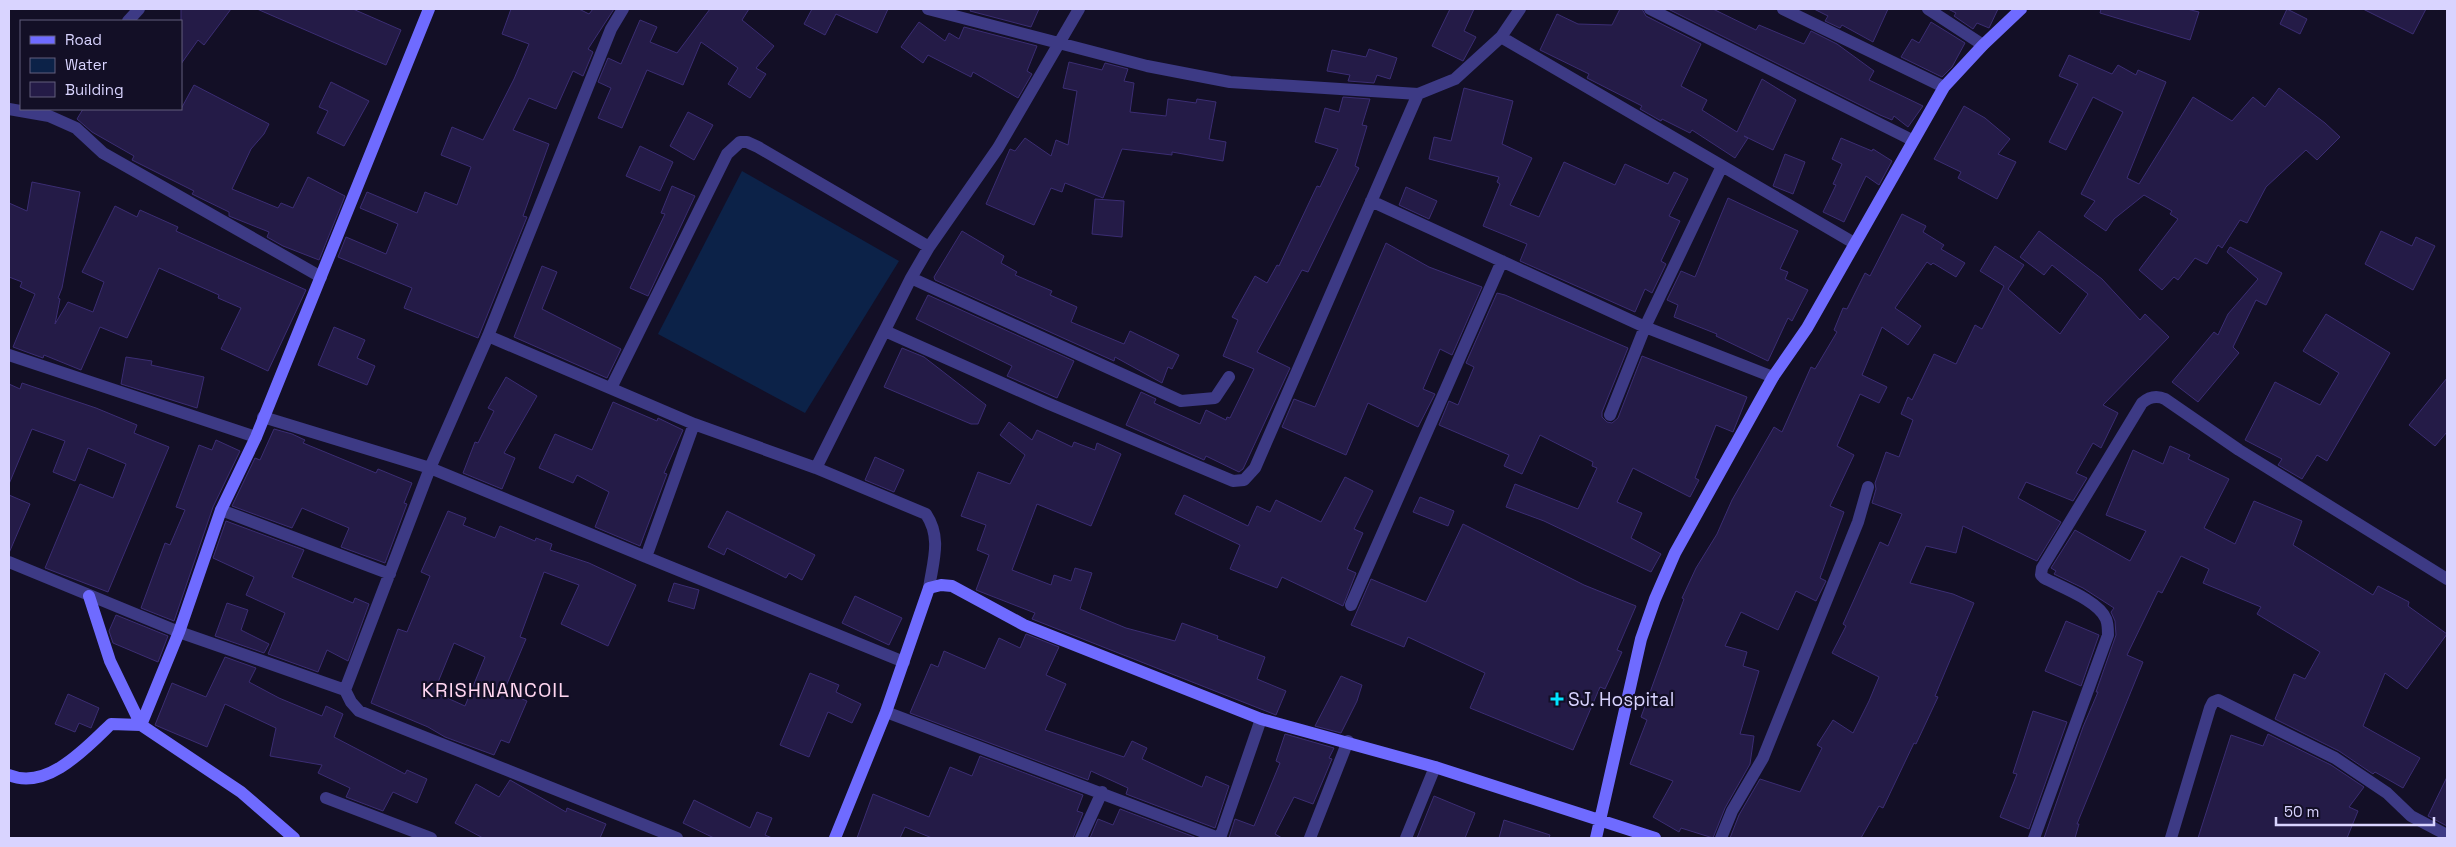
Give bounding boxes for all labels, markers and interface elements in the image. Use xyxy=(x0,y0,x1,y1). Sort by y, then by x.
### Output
legend xyxy=(20,20,182,110)
text: Road xyxy=(65,30,102,49)
text: Water xyxy=(65,55,108,74)
text: Building xyxy=(65,80,124,99)
district label: KRISHNANCOIL xyxy=(422,677,570,703)
place label: SJ. Hospital xyxy=(1568,687,1674,712)
marker: SJ. Hospital xyxy=(1550,692,1564,706)
scale bar xyxy=(2276,794,2434,826)
text: 50 m xyxy=(2284,802,2319,821)

